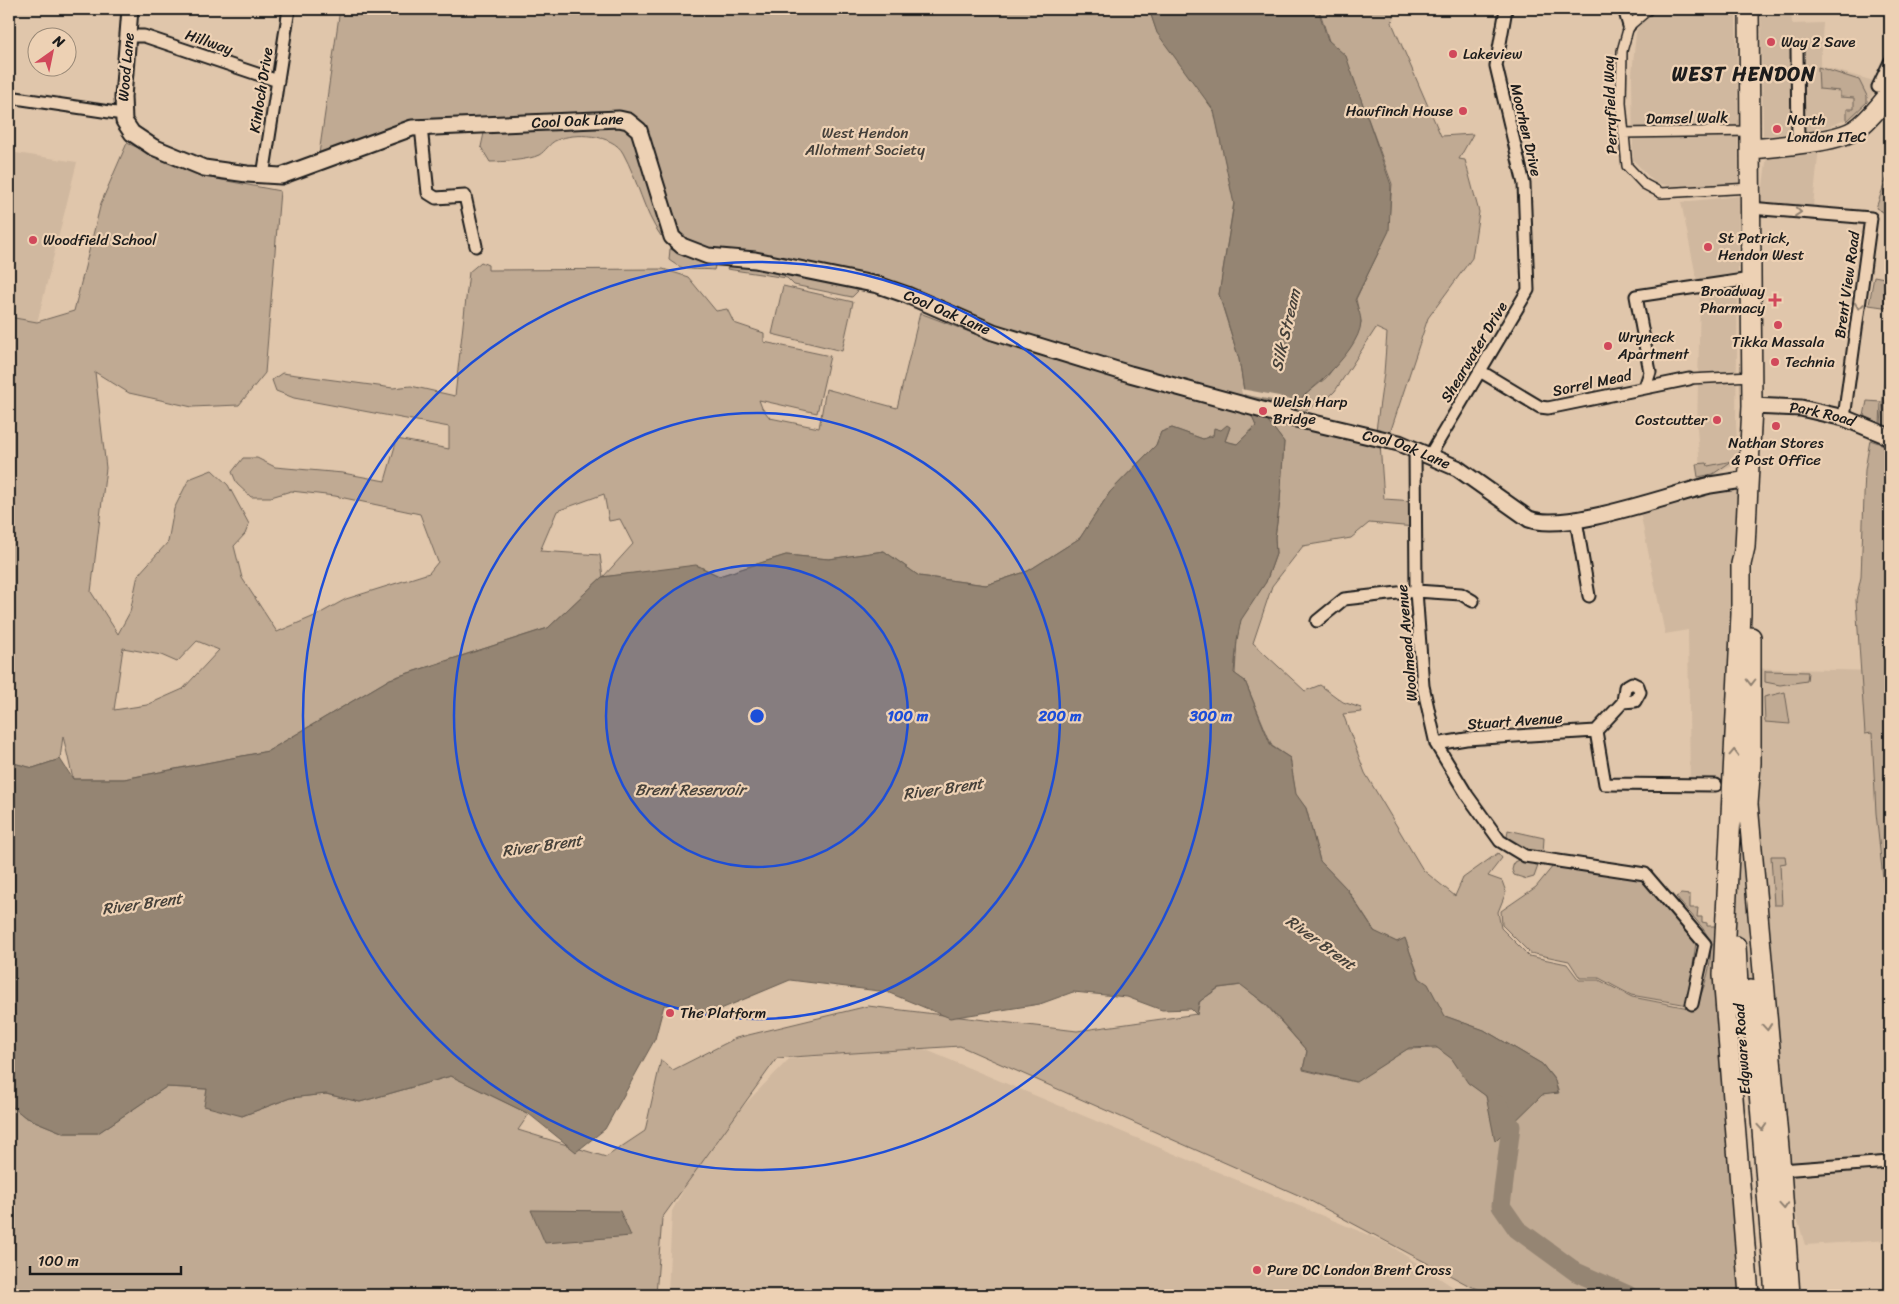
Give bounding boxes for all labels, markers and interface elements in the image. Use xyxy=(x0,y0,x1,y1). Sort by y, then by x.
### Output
street label: Hillway xyxy=(182,22,237,62)
north arrow xyxy=(28,28,78,78)
text: N xyxy=(47,28,70,55)
place label: Way 2 Save xyxy=(1781,29,1856,55)
street label: Wood Lane xyxy=(110,31,142,102)
marker: Way 2 Save xyxy=(1765,36,1777,48)
place label: Lakeview xyxy=(1463,41,1523,67)
street label: Kinloch Drive xyxy=(241,45,281,135)
marker: Lakeview xyxy=(1447,48,1459,60)
street label: Perryfield Way xyxy=(1595,55,1625,155)
district label: WEST HENDON xyxy=(1672,57,1816,92)
street label: Moorhen Drive xyxy=(1503,81,1549,179)
place label: Hawfinch House xyxy=(1346,98,1453,124)
street label: Damsel Walk xyxy=(1646,104,1728,132)
marker: Hawfinch House xyxy=(1457,105,1469,117)
street label: Cool Oak Lane xyxy=(531,106,627,136)
place label: North London ITeC xyxy=(1787,107,1867,150)
park label: West Hendon Allotment Society xyxy=(804,120,925,163)
marker: North London ITeC xyxy=(1771,123,1783,135)
one-way arrow xyxy=(1795,206,1803,217)
place label: St Patrick, Hendon West xyxy=(1718,225,1805,268)
place label: Woodfield School xyxy=(43,227,157,253)
street label: Brent View Road xyxy=(1827,229,1868,340)
marker: Woodfield School xyxy=(27,234,39,246)
marker: St Patrick, Hendon West xyxy=(1702,241,1714,253)
place label: Broadway Pharmacy xyxy=(1700,278,1765,321)
street label: Cool Oak Lane xyxy=(900,282,995,343)
water label: Silk Stream xyxy=(1262,285,1309,374)
marker: Broadway Pharmacy xyxy=(1769,294,1781,306)
street label: Shearwater Drive xyxy=(1433,296,1515,408)
one-way arrow xyxy=(1854,303,1865,311)
marker: Tikka Massala xyxy=(1772,319,1784,331)
place label: Wryneck Apartment xyxy=(1617,324,1690,367)
place label: Tikka Massala xyxy=(1732,329,1825,355)
marker: Wryneck Apartment xyxy=(1602,340,1614,352)
place label: Technia xyxy=(1785,349,1835,375)
marker: Technia xyxy=(1769,356,1781,368)
street label: Sorrel Mead xyxy=(1550,362,1635,404)
place label: Welsh Harp Bridge xyxy=(1273,389,1348,432)
street label: Park Road xyxy=(1789,395,1860,435)
marker: Welsh Harp Bridge xyxy=(1257,405,1269,417)
place label: Costcutter xyxy=(1635,407,1708,433)
marker: Costcutter xyxy=(1711,414,1723,426)
marker: Nathan Stores & Post Office xyxy=(1770,420,1782,432)
street label: Cool Oak Lane xyxy=(1360,422,1455,477)
place label: Nathan Stores & Post Office xyxy=(1728,430,1825,473)
street label: Woolmead Avenue xyxy=(1389,583,1425,703)
one-way arrow xyxy=(1746,678,1756,686)
text: 100 m xyxy=(888,703,929,729)
text: 200 m xyxy=(1037,703,1082,729)
text: 300 m xyxy=(1189,703,1233,729)
street label: Stuart Avenue xyxy=(1466,705,1564,737)
centre of rings xyxy=(748,707,766,725)
one-way arrow xyxy=(1728,749,1739,757)
water label: River Brent xyxy=(901,768,987,808)
water label: Brent Reservoir xyxy=(635,775,749,804)
water label: River Brent xyxy=(500,825,586,865)
water label: River Brent xyxy=(100,883,186,923)
water label: River Brent xyxy=(1280,907,1363,979)
place label: The Platform xyxy=(680,1000,766,1026)
street label: Edgware Road xyxy=(1726,1001,1758,1096)
marker: The Platform xyxy=(664,1007,676,1019)
one-way arrow xyxy=(1762,1023,1773,1031)
one-way arrow xyxy=(1756,1123,1767,1131)
one-way arrow xyxy=(1778,1202,1789,1210)
scale bar xyxy=(30,1244,181,1276)
text: 100 m xyxy=(38,1248,79,1274)
place label: Pure DC London Brent Cross xyxy=(1267,1257,1452,1283)
marker: Pure DC London Brent Cross xyxy=(1251,1264,1263,1276)

